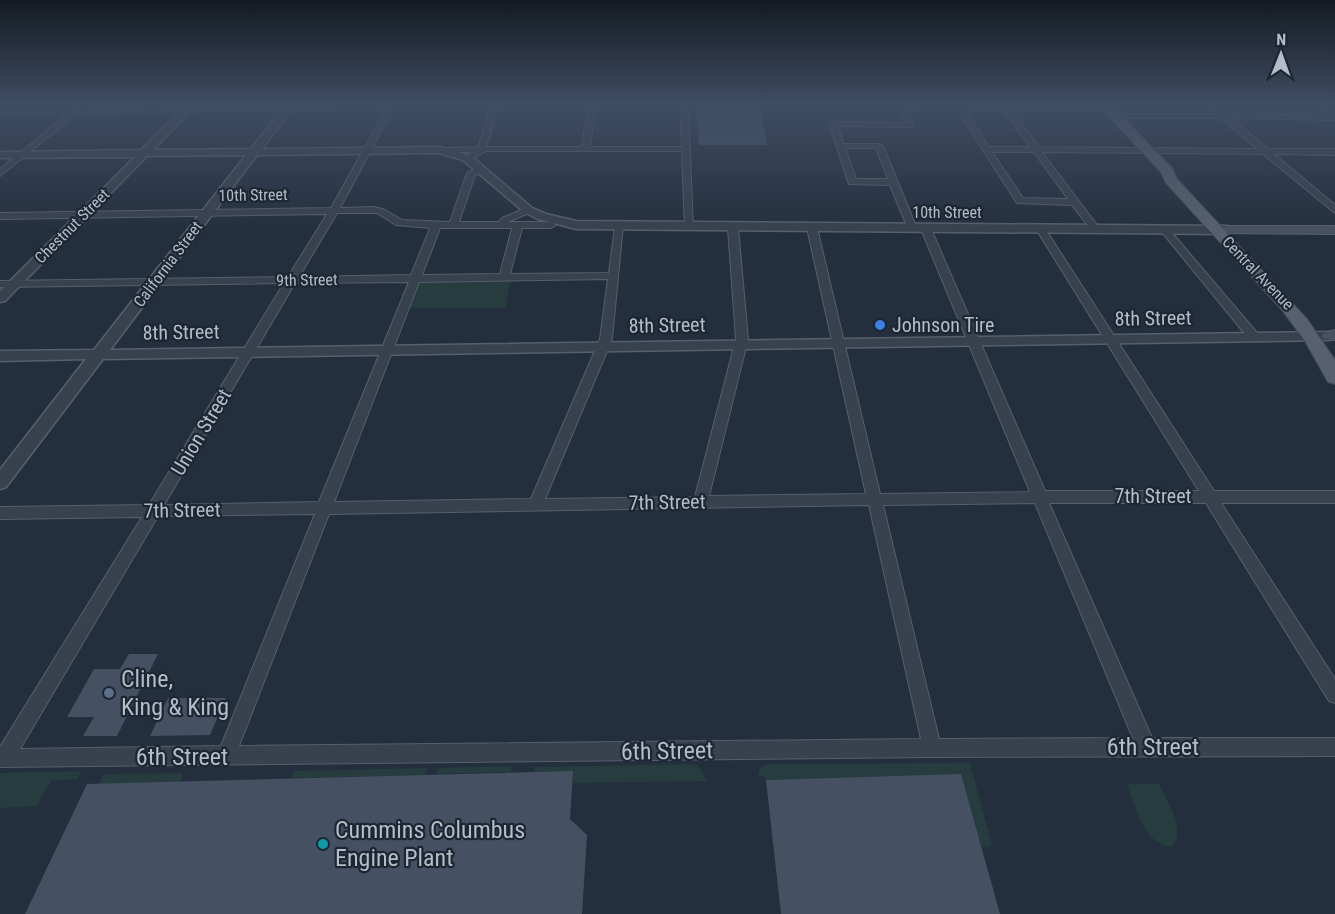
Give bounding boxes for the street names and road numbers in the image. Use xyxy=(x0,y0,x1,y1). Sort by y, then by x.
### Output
street label: Chestnut Street xyxy=(31,185,113,267)
street label: 10th Street xyxy=(218,185,288,205)
street label: 10th Street xyxy=(912,203,982,222)
street label: California Street xyxy=(130,217,207,311)
street label: Central Avenue xyxy=(1218,232,1298,314)
street label: 9th Street xyxy=(276,270,338,290)
street label: 8th Street xyxy=(1114,305,1192,331)
street label: 8th Street xyxy=(628,312,706,338)
street label: 8th Street xyxy=(142,319,220,345)
street label: Union Street xyxy=(166,384,236,480)
street label: 7th Street xyxy=(1115,484,1192,508)
street label: 7th Street xyxy=(628,489,706,515)
street label: 7th Street xyxy=(143,497,221,523)
street label: 6th Street xyxy=(1107,733,1199,761)
street label: 6th Street xyxy=(621,736,713,766)
street label: 6th Street xyxy=(136,743,228,771)

